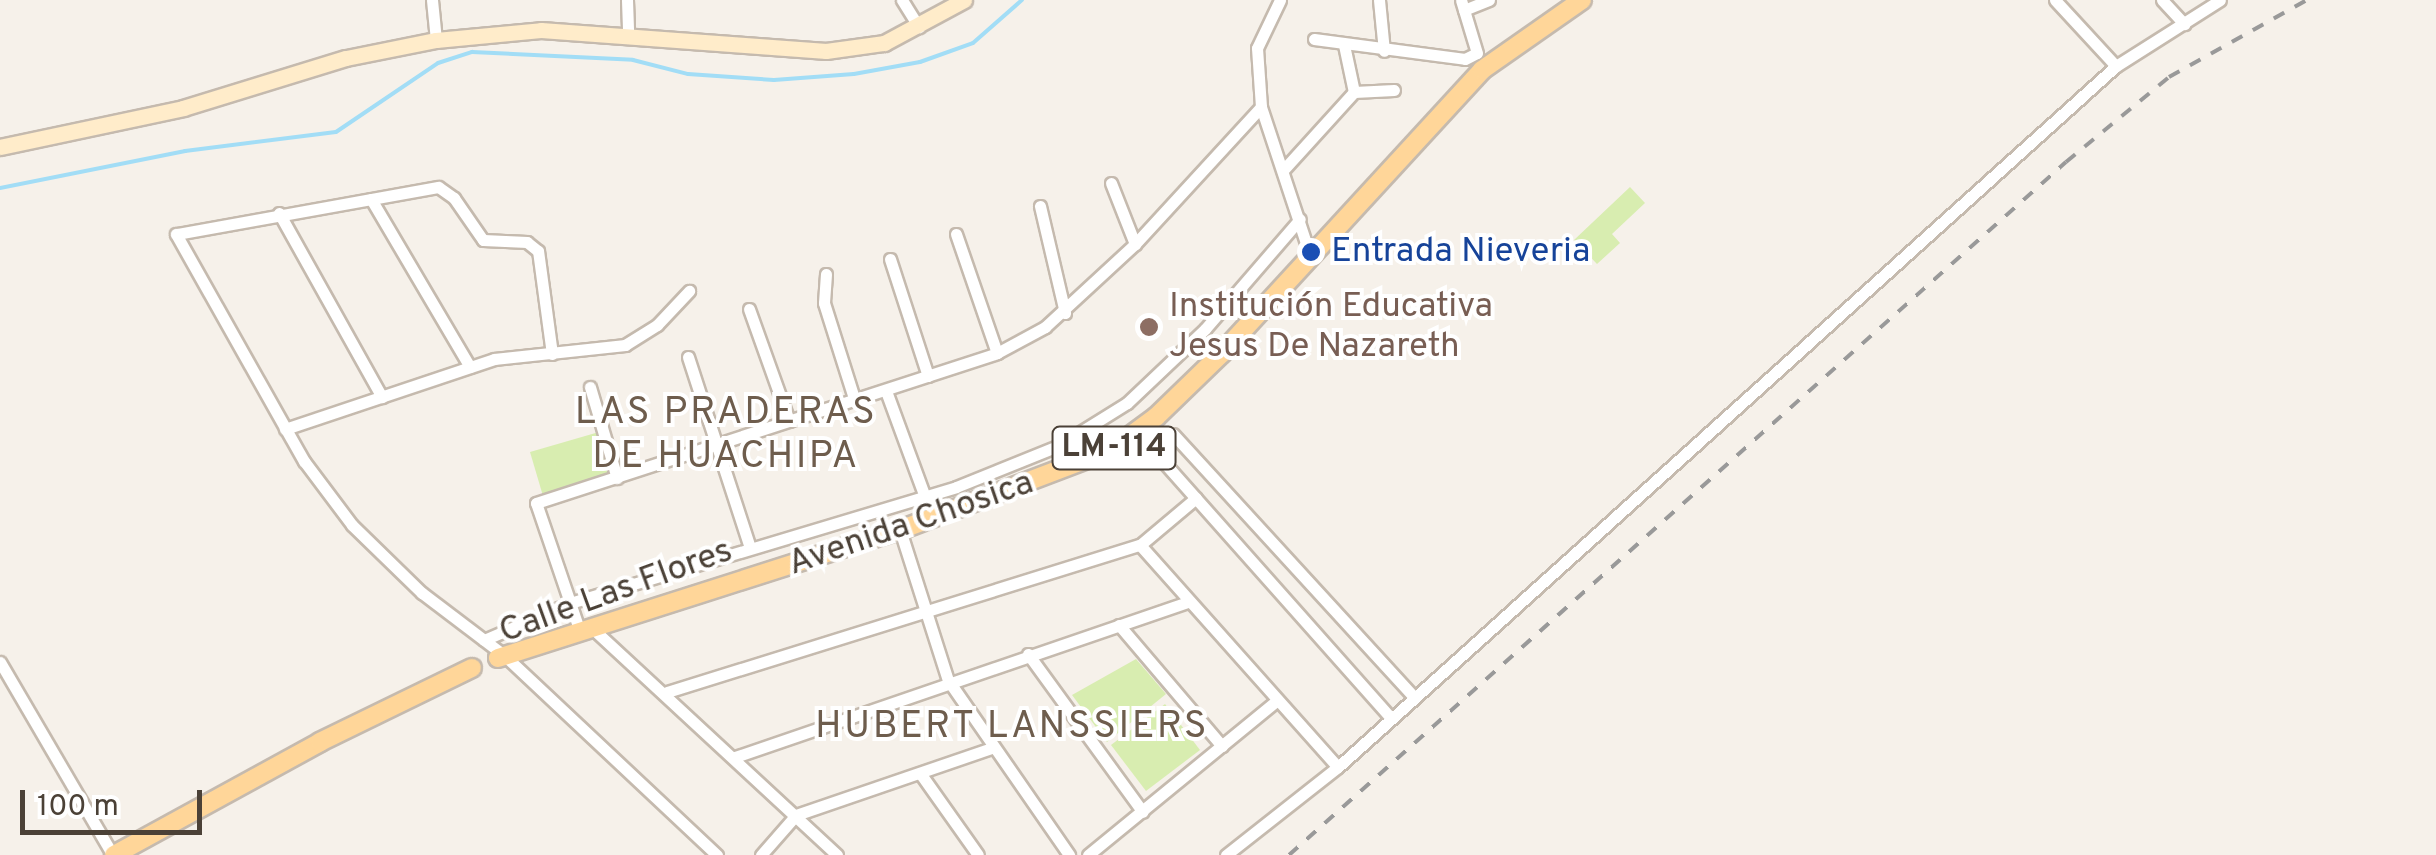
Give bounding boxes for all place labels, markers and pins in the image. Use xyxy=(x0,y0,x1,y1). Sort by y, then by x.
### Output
place label: Entrada Nieveria xyxy=(1331,231,1590,273)
marker: Entrada Nieveria xyxy=(1300,241,1322,263)
place label: Institución Educativa Jesus De Nazareth xyxy=(1169,286,1493,368)
marker: Institución Educativa Jesus De Nazareth xyxy=(1138,316,1160,338)

